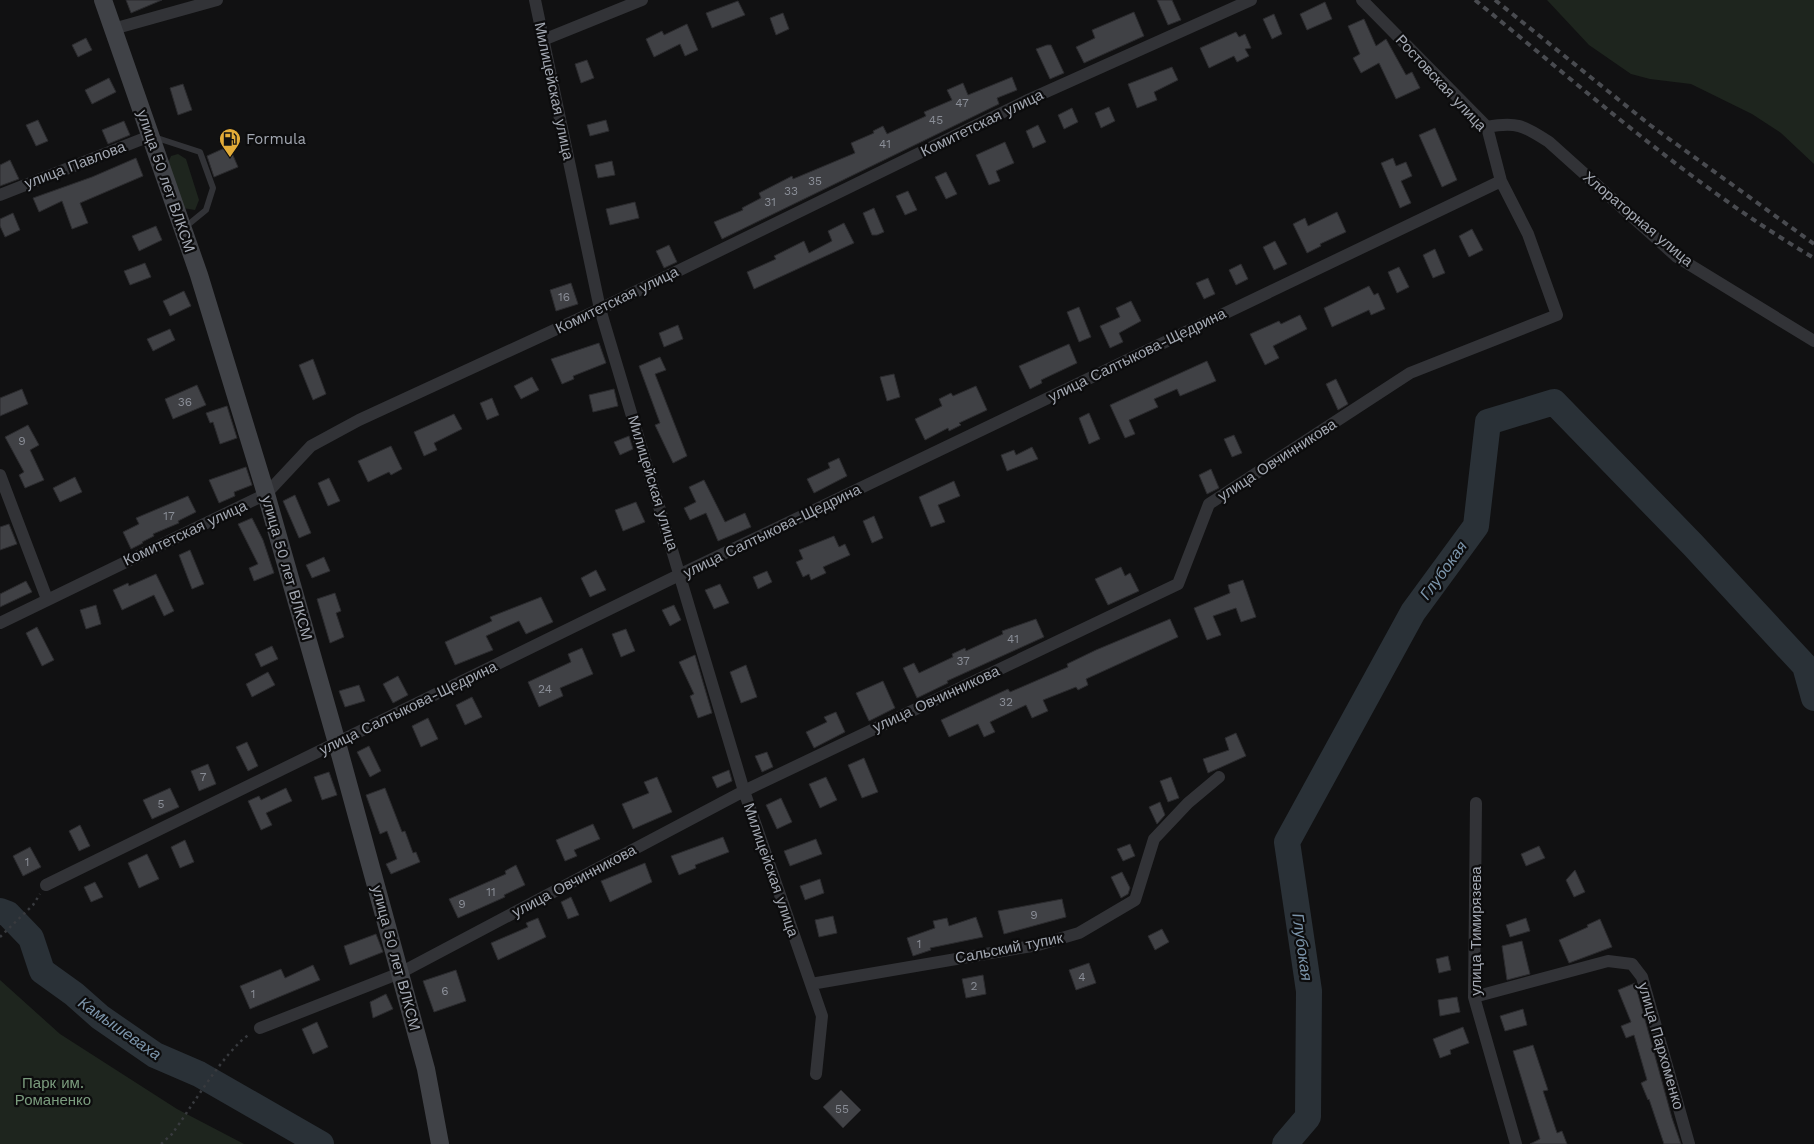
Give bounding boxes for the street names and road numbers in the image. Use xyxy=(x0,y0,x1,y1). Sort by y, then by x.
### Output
street label: Милицейская улица xyxy=(531,20,578,162)
street label: Ростовская улица xyxy=(1392,31,1491,135)
street label: Комитетская улица xyxy=(918,85,1047,161)
street label: улица 50 лет ВЛКСМ xyxy=(133,107,199,255)
street label: улица Павлова xyxy=(22,137,129,192)
street label: Хлораторная улица xyxy=(1579,168,1697,271)
street label: Комитетская улица xyxy=(553,262,682,338)
street label: улица Салтыкова-Щедрина xyxy=(1045,304,1229,406)
street label: Милицейская улица xyxy=(624,413,682,553)
street label: улица Овчинникова xyxy=(1214,415,1340,505)
street label: улица Салтыкова-Щедрина xyxy=(680,480,864,582)
street label: улица 50 лет ВЛКСМ xyxy=(258,494,316,642)
street label: Комитетская улица xyxy=(120,496,250,570)
street label: улица Салтыкова-Щедрина xyxy=(316,657,500,759)
street label: улица Овчинникова xyxy=(870,661,1003,736)
street label: Милицейская улица xyxy=(740,801,803,940)
street label: улица Овчинникова xyxy=(509,840,640,921)
street label: улица Тимирязева xyxy=(1467,866,1485,996)
street label: улица 50 лет ВЛКСМ xyxy=(368,883,424,1033)
street label: Сальский тупик xyxy=(954,929,1065,967)
street label: улица Пархоменко xyxy=(1634,980,1688,1112)

